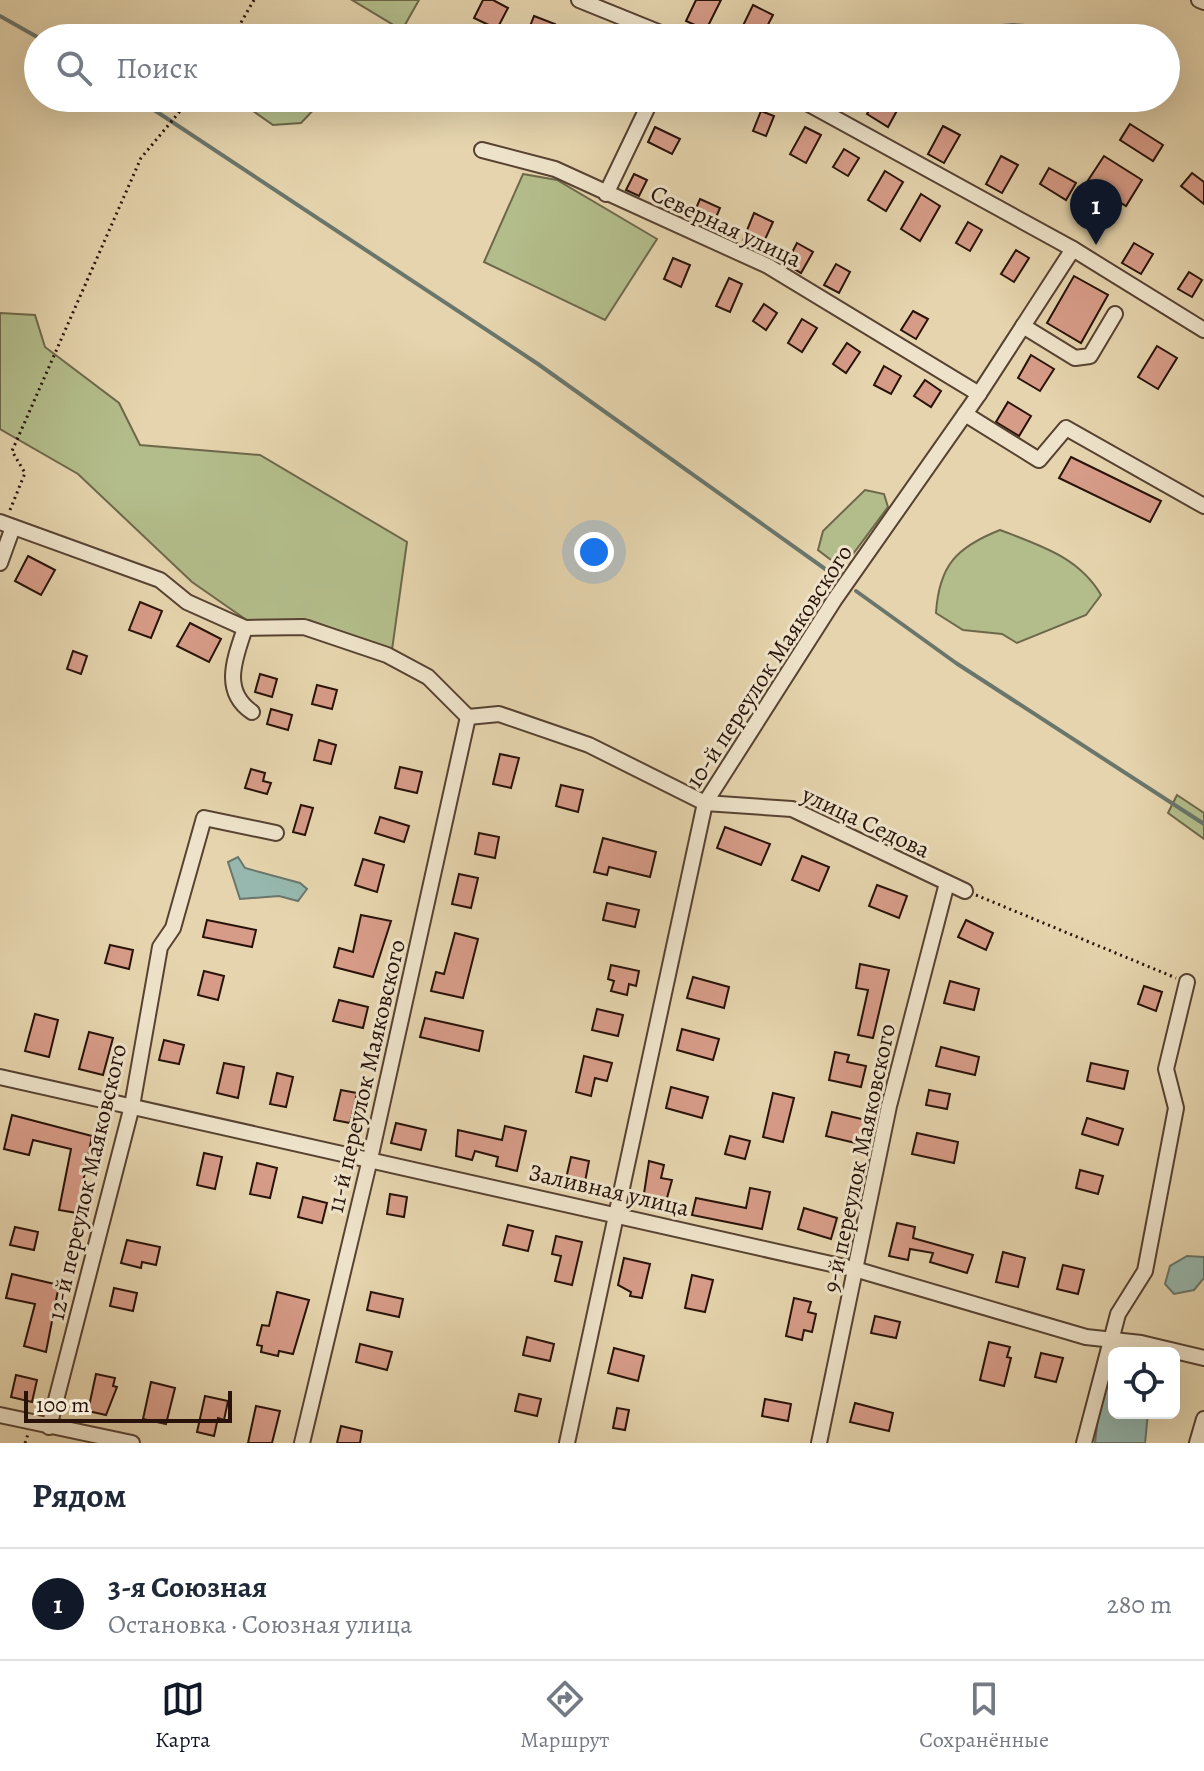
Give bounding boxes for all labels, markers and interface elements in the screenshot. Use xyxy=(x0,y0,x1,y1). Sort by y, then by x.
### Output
search box xyxy=(24,24,1180,112)
icon: search xyxy=(52,46,96,90)
text: Поиск xyxy=(116,48,198,88)
street label: Северная улица xyxy=(645,177,807,275)
pin: 1 xyxy=(1070,179,1122,245)
your location xyxy=(574,532,614,572)
street label: 10-й переулок Маяковского xyxy=(678,538,860,794)
street label: улица Седова xyxy=(796,778,935,866)
street label: 11-й переулок Маяковского xyxy=(319,936,413,1216)
street label: 9-й переулок Маяковского xyxy=(815,1021,903,1295)
street label: 12-й переулок Маяковского xyxy=(40,1041,134,1323)
street label: Заливная улица xyxy=(526,1156,692,1224)
map controls xyxy=(1108,1347,1180,1419)
button: locate xyxy=(1108,1347,1180,1419)
scale bar xyxy=(24,1387,232,1423)
text: 100 m xyxy=(36,1390,90,1420)
text: Рядом xyxy=(32,1472,126,1519)
text: 3-я Союзная xyxy=(108,1567,267,1607)
text: 1 xyxy=(53,1587,63,1622)
text: 280 m xyxy=(1106,1587,1172,1622)
text: Остановка · Союзная улица xyxy=(108,1607,412,1642)
tab: Карта xyxy=(155,1677,210,1755)
tab: Маршрут xyxy=(520,1677,609,1755)
tab: Сохранённые xyxy=(919,1677,1049,1755)

